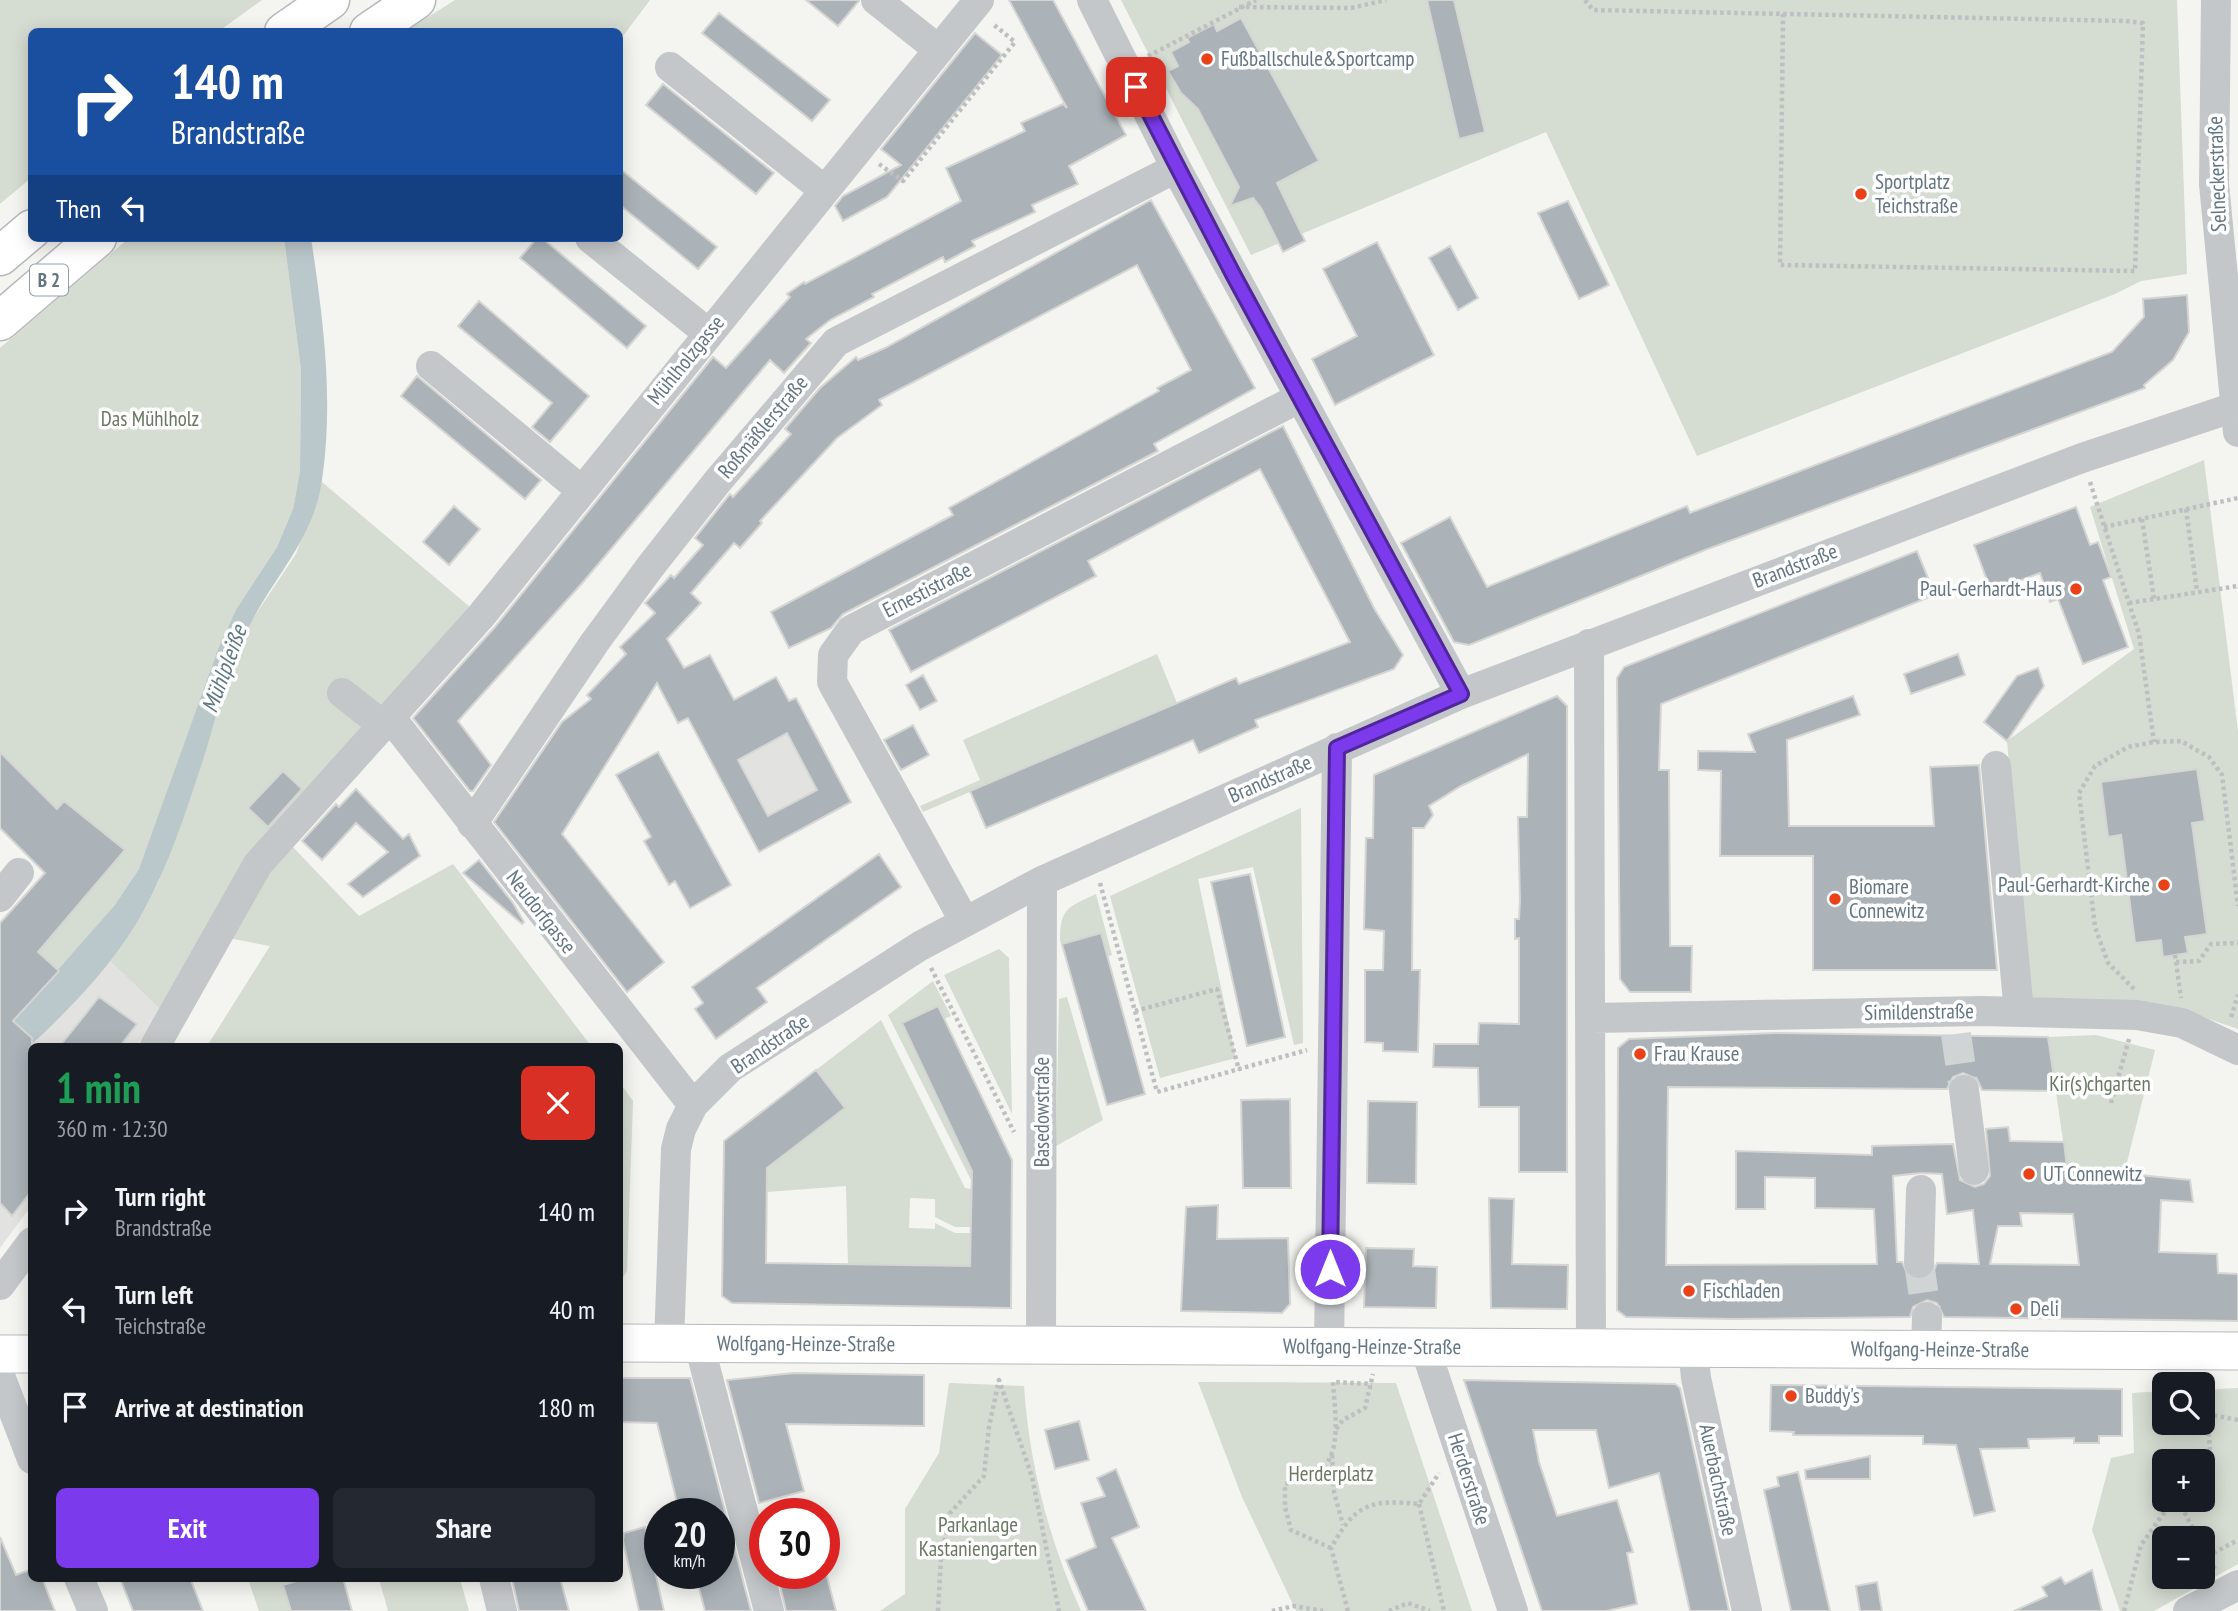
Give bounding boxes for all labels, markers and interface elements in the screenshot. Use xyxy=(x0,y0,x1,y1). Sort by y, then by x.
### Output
place label: Fußballschule&Sportcamp xyxy=(1221,45,1414,72)
text: 140 m xyxy=(171,49,284,113)
marker: Fußballschule&Sportcamp xyxy=(1199,51,1215,67)
icon: right xyxy=(56,56,147,147)
pin xyxy=(1106,57,1166,117)
icon: arrive xyxy=(1117,68,1155,106)
text: Brandstraße xyxy=(171,111,306,153)
street label: Selneckerstraße xyxy=(2201,116,2232,232)
place label: Sportplatz Teichstraße xyxy=(1875,168,1958,219)
marker: Sportplatz Teichstraße xyxy=(1853,186,1869,202)
icon: left xyxy=(115,189,153,227)
text: Then xyxy=(56,192,101,225)
road number: B 2 xyxy=(30,264,68,296)
street label: Mühlholzgasse xyxy=(641,309,730,410)
street label: Roßmäßlerstraße xyxy=(712,370,814,484)
park label: Das Mühlholz xyxy=(101,405,199,432)
street label: Brandstraße xyxy=(1749,537,1841,594)
street label: Ernestistraße xyxy=(878,556,976,623)
place label: Paul-Gerhardt-Haus xyxy=(1920,575,2062,602)
marker: Paul-Gerhardt-Haus xyxy=(2068,581,2084,597)
water label: Mühlpleiße xyxy=(194,620,253,716)
street label: Brandstraße xyxy=(1224,748,1316,809)
street label: Neudorfgasse xyxy=(500,865,582,959)
place label: Paul-Gerhardt-Kirche xyxy=(1998,871,2150,898)
place label: Biomare Connewitz xyxy=(1849,873,1924,924)
marker: Paul-Gerhardt-Kirche xyxy=(2156,877,2172,893)
marker: Biomare Connewitz xyxy=(1827,891,1843,907)
street label: Simildenstraße xyxy=(1864,997,1974,1026)
street label: Brandstraße xyxy=(726,1008,814,1079)
place label: Frau Krause xyxy=(1654,1040,1739,1067)
marker: Frau Krause xyxy=(1632,1046,1648,1062)
street label: Basedowstraße xyxy=(1028,1057,1055,1167)
text: 1 min xyxy=(56,1060,141,1115)
button: close xyxy=(521,1066,595,1140)
park label: Kir(s)chgarten xyxy=(2049,1070,2151,1097)
text: 360 m · 12:30 xyxy=(56,1114,168,1143)
place label: UT Connewitz xyxy=(2043,1160,2142,1187)
marker: UT Connewitz xyxy=(2021,1166,2037,1182)
text: Turn right xyxy=(115,1180,206,1213)
icon: right xyxy=(56,1192,94,1230)
text: 140 m xyxy=(537,1195,595,1228)
text: Brandstraße xyxy=(115,1213,212,1242)
position arrow xyxy=(1293,1232,1367,1306)
place label: Fischladen xyxy=(1703,1277,1780,1304)
text: Turn left xyxy=(115,1278,193,1311)
marker: Fischladen xyxy=(1681,1283,1697,1299)
icon: left xyxy=(56,1290,94,1328)
text: 40 m xyxy=(549,1293,595,1326)
place label: Deli xyxy=(2030,1295,2059,1322)
marker: Deli xyxy=(2008,1301,2024,1317)
text: Teichstraße xyxy=(115,1311,206,1340)
street label: Wolfgang-Heinze-Straße xyxy=(717,1329,895,1357)
street label: Wolfgang-Heinze-Straße xyxy=(1283,1332,1461,1360)
street label: Wolfgang-Heinze-Straße xyxy=(1851,1335,2029,1363)
map controls xyxy=(2152,1372,2215,1589)
button: search xyxy=(2152,1372,2215,1435)
place label: Buddy's xyxy=(1805,1382,1860,1409)
icon: arrive xyxy=(56,1388,94,1426)
marker: Buddy's xyxy=(1783,1388,1799,1404)
text: Arrive at destination xyxy=(115,1391,304,1424)
text: 180 m xyxy=(537,1391,595,1424)
street label: Auerbachstraße xyxy=(1693,1422,1744,1538)
street label: Herderstraße xyxy=(1442,1429,1497,1528)
button: + xyxy=(2152,1449,2215,1512)
park label: Herderplatz xyxy=(1289,1460,1373,1487)
button: Exit xyxy=(56,1488,319,1568)
button: Share xyxy=(333,1488,595,1568)
speed limit sign: 30 xyxy=(749,1498,840,1589)
text: 20 xyxy=(673,1511,706,1557)
park label: Parkanlage Kastaniengarten xyxy=(919,1511,1037,1562)
button: − xyxy=(2152,1526,2215,1589)
text: km/h xyxy=(674,1549,705,1572)

